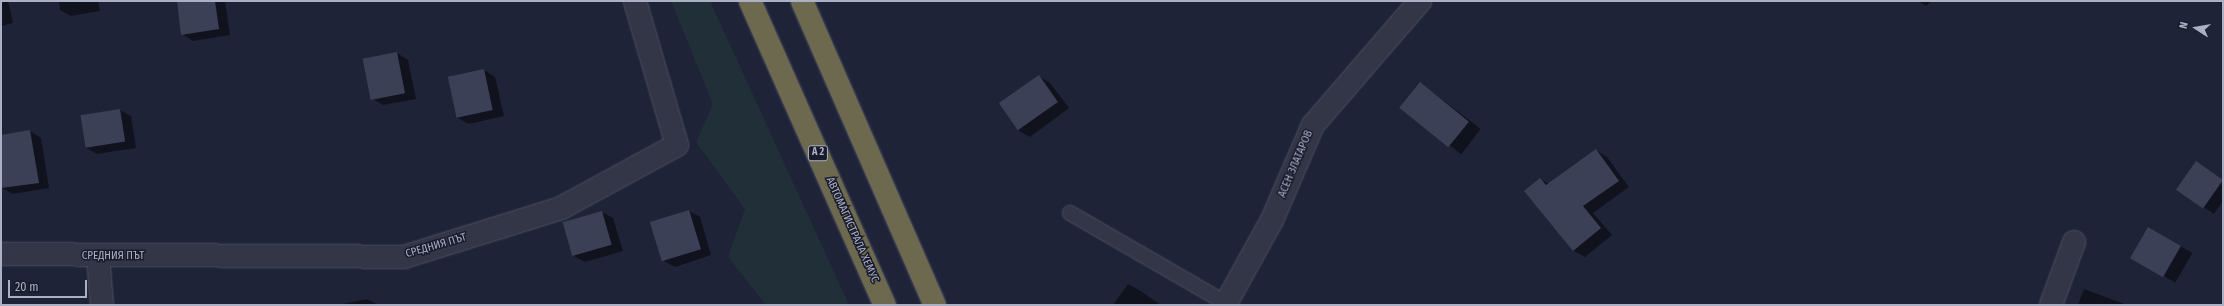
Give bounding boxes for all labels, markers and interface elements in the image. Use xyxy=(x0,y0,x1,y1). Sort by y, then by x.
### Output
north arrow xyxy=(2176,8,2216,48)
text: N xyxy=(2177,21,2191,30)
street label: АСЕН ЗЛАТАРОВ xyxy=(1276,128,1316,200)
road number: A 2 xyxy=(807,145,829,161)
street label: АВТОМАГИСТРАЛА ХЕМУС xyxy=(823,175,881,285)
street label: СРЕДНИЯ ПЪТ xyxy=(404,231,468,261)
street label: СРЕДНИЯ ПЪТ xyxy=(82,249,144,263)
scale bar xyxy=(10,272,89,298)
text: 20 m xyxy=(15,280,39,294)

